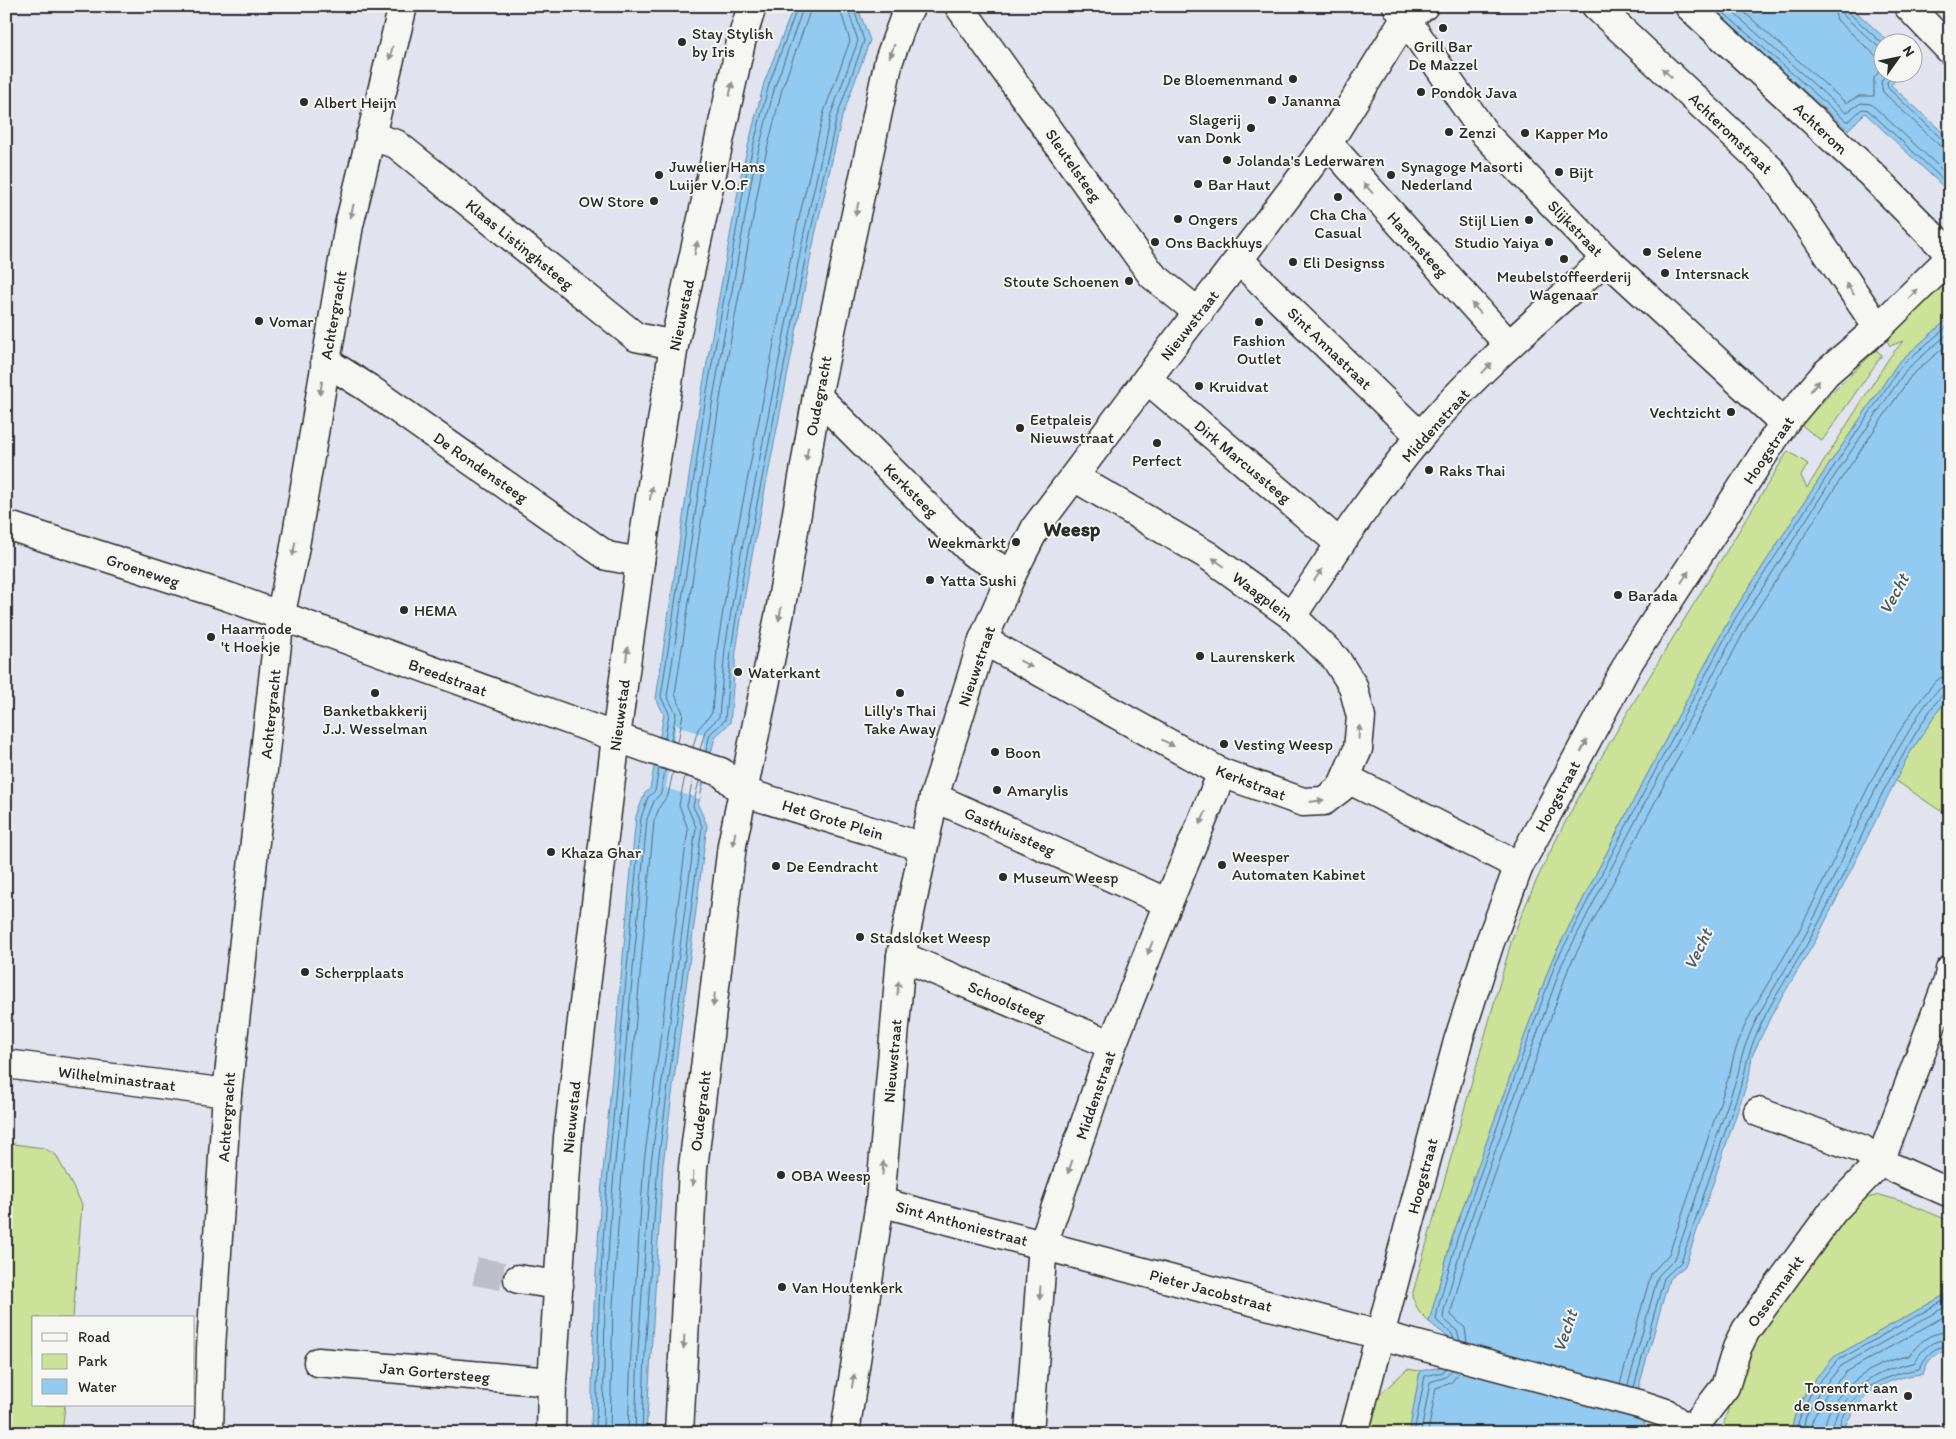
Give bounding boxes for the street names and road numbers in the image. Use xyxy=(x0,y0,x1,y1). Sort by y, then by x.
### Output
street label: Achteromstraat xyxy=(1685,89,1776,178)
street label: Achterom xyxy=(1790,99,1852,158)
street label: Sleutelsteeg xyxy=(1042,125,1106,206)
street label: Klaas Listinghsteeg xyxy=(462,195,578,294)
street label: Slijkstraat xyxy=(1544,196,1607,261)
street label: Hanensteeg xyxy=(1383,208,1452,282)
street label: Achtergracht xyxy=(316,269,351,361)
street label: Nieuwstad xyxy=(665,277,698,353)
street label: Nieuwstraat xyxy=(1156,286,1223,364)
street label: Sint Annastraat xyxy=(1283,303,1376,393)
street label: Oudegracht xyxy=(801,354,836,438)
street label: Middenstraat xyxy=(1397,385,1473,466)
street label: Hoogstraat xyxy=(1739,413,1798,488)
street label: Dirk Marcussteeg xyxy=(1191,416,1295,508)
street label: De Rondensteeg xyxy=(430,428,532,507)
street label: Kerksteeg xyxy=(880,459,942,522)
street label: Groeneweg xyxy=(104,550,183,592)
street label: Waagplein xyxy=(1229,568,1297,625)
street label: Nieuwstraat xyxy=(954,623,999,709)
street label: Breedstraat xyxy=(406,654,490,700)
street label: Achtergracht xyxy=(256,668,285,760)
street label: Nieuwstad xyxy=(605,678,634,752)
street label: Hoogstraat xyxy=(1531,757,1584,835)
street label: Kerkstraat xyxy=(1213,760,1289,805)
street label: Het Grote Plein xyxy=(780,795,886,844)
street label: Gasthuissteeg xyxy=(961,803,1059,860)
street label: Schoolsteeg xyxy=(965,977,1049,1027)
street label: Nieuwstraat xyxy=(879,1018,906,1104)
street label: Middenstraat xyxy=(1071,1048,1120,1142)
street label: Wilhelminastraat xyxy=(57,1062,177,1095)
street label: Oudegracht xyxy=(686,1070,715,1153)
street label: Achtergracht xyxy=(214,1071,239,1163)
street label: Nieuwstad xyxy=(558,1080,585,1154)
street label: Hoogstraat xyxy=(1403,1136,1442,1216)
street label: Sint Anthoniestraat xyxy=(894,1197,1030,1250)
street label: Ossenmarkt xyxy=(1743,1252,1808,1331)
street label: Pieter Jacobstraat xyxy=(1148,1265,1274,1316)
street label: Jan Gortersteeg xyxy=(379,1358,492,1387)

